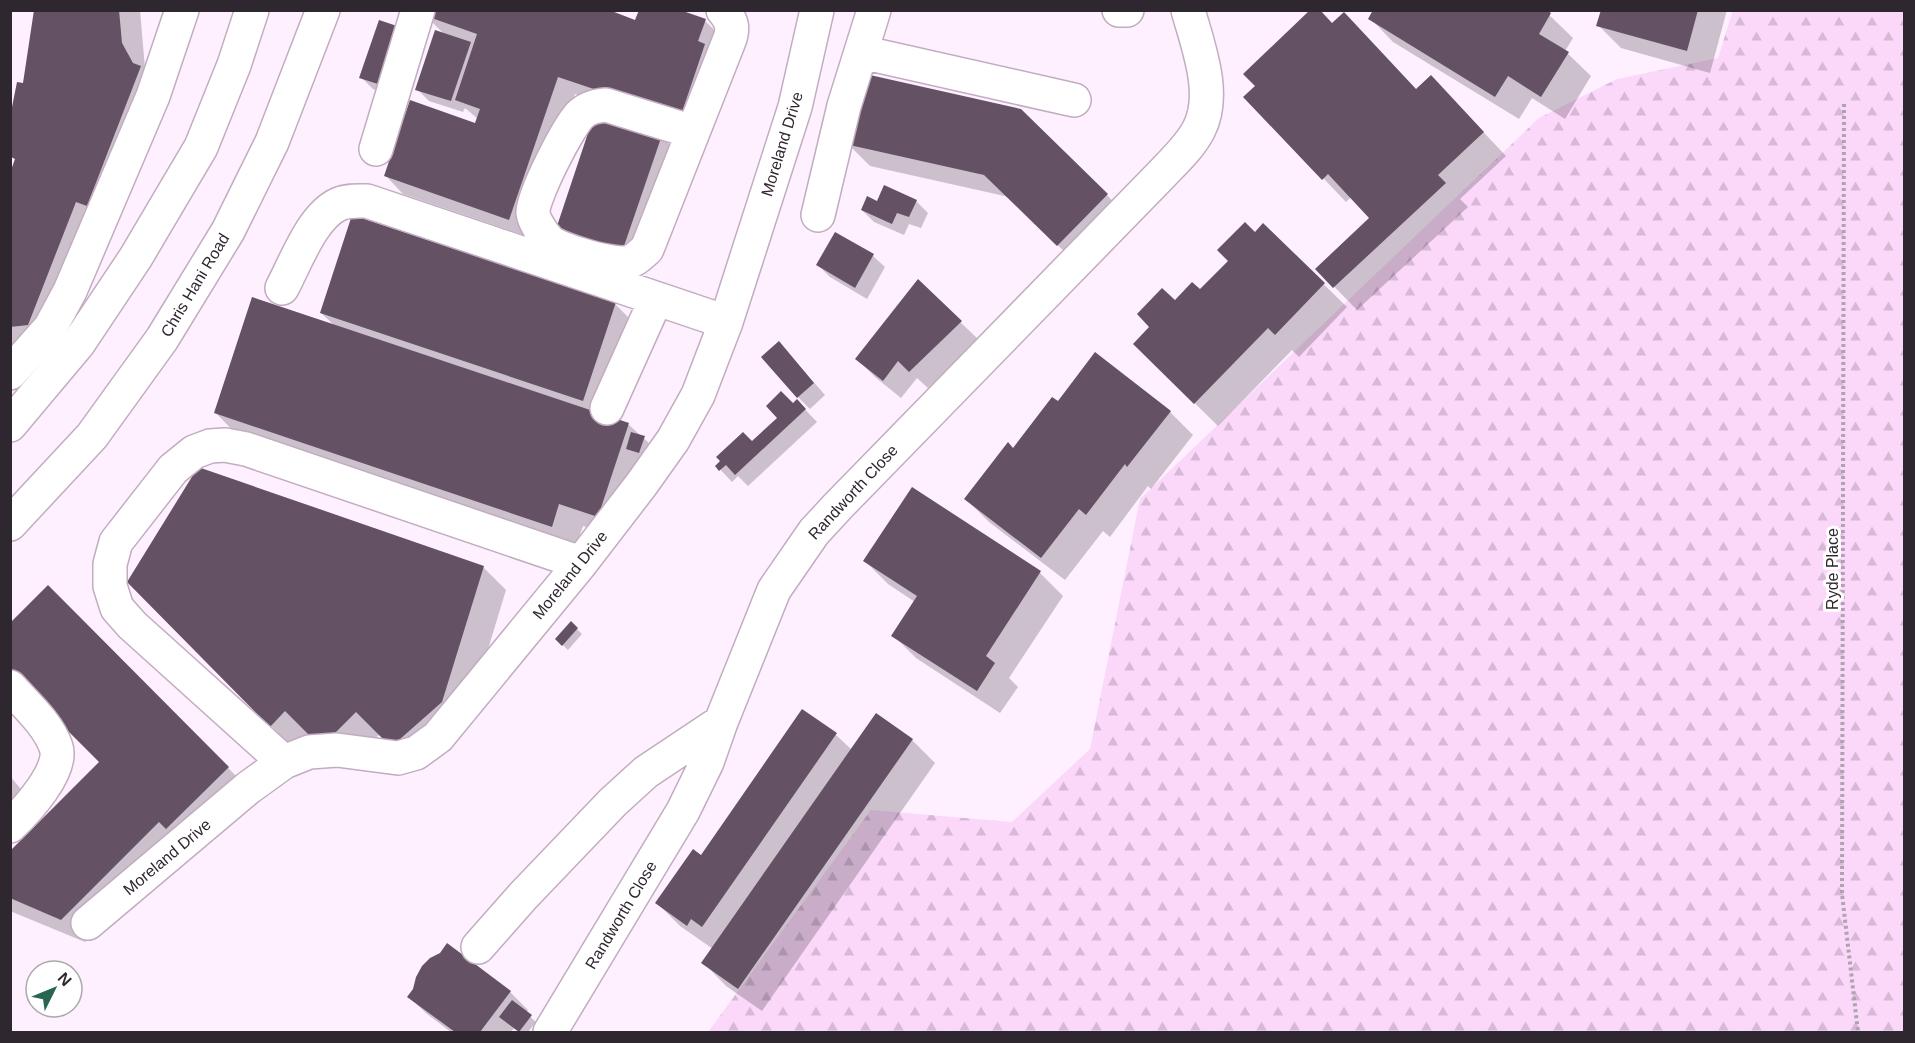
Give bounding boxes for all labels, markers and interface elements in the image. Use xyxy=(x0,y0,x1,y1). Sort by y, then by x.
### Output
street label: Moreland Drive xyxy=(758,90,806,198)
street label: Chris Hani Road xyxy=(157,230,233,340)
street label: Randworth Close xyxy=(805,441,901,543)
street label: Moreland Drive xyxy=(529,527,611,623)
street label: Ryde Place xyxy=(1824,528,1841,610)
street label: Moreland Drive xyxy=(120,816,214,898)
street label: Randworth Close xyxy=(582,858,660,972)
north arrow xyxy=(24,959,84,1019)
text: N xyxy=(54,969,75,989)

